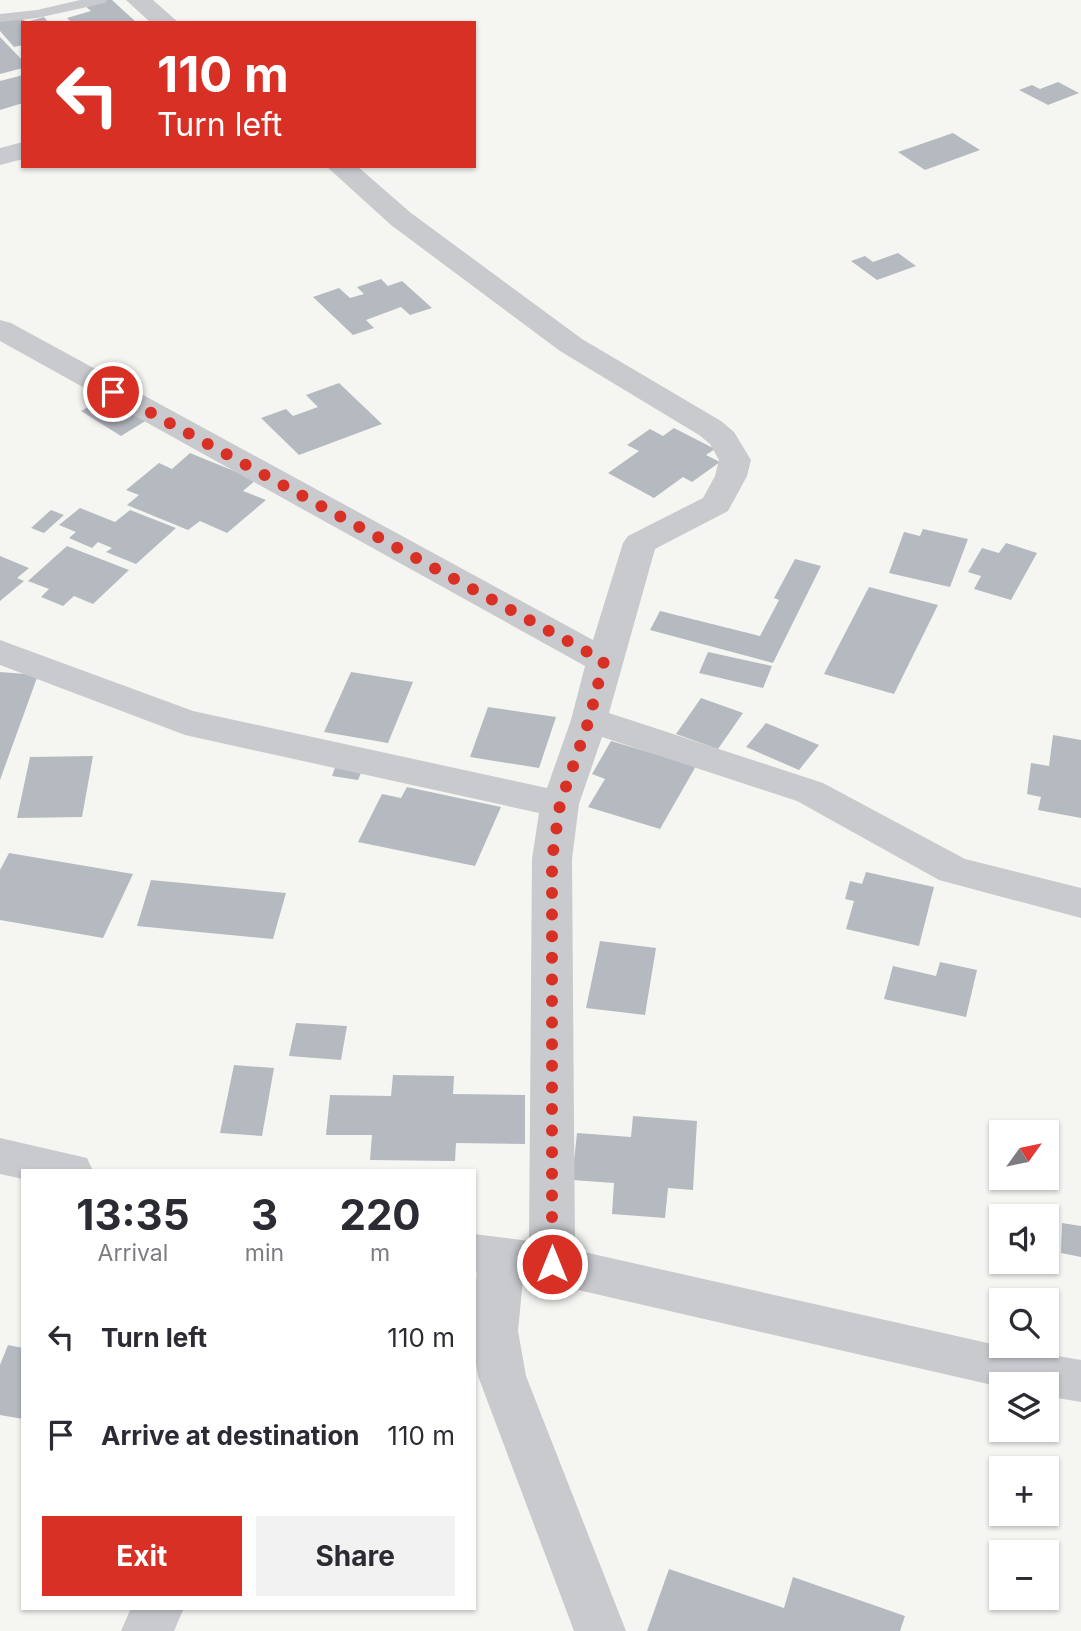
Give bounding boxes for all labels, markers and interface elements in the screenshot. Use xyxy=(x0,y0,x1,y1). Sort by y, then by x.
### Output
text: 110 m xyxy=(157,45,289,104)
icon: left xyxy=(42,49,133,140)
text: Turn left xyxy=(157,105,282,144)
pin xyxy=(83,362,143,422)
icon: arrive xyxy=(94,373,132,411)
north arrow xyxy=(989,1120,1059,1190)
map controls xyxy=(989,1120,1059,1610)
text: 13:35 xyxy=(76,1189,190,1240)
text: 3 xyxy=(251,1189,278,1240)
text: 220 xyxy=(339,1189,421,1240)
button: sound xyxy=(989,1204,1059,1274)
position arrow xyxy=(515,1227,589,1301)
text: Arrival xyxy=(98,1239,168,1267)
text: min xyxy=(245,1239,284,1267)
text: m xyxy=(370,1239,390,1267)
button: search xyxy=(989,1288,1059,1358)
icon: left xyxy=(42,1318,80,1356)
text: Turn left xyxy=(101,1322,207,1353)
text: 110 m xyxy=(387,1322,455,1353)
button: layers xyxy=(989,1372,1059,1442)
icon: arrive xyxy=(42,1416,80,1454)
text: Arrive at destination xyxy=(101,1420,360,1451)
text: 110 m xyxy=(387,1420,455,1451)
button: + xyxy=(989,1456,1059,1526)
button: Exit xyxy=(42,1516,242,1596)
button: Share xyxy=(256,1516,455,1596)
button: − xyxy=(989,1540,1059,1610)

